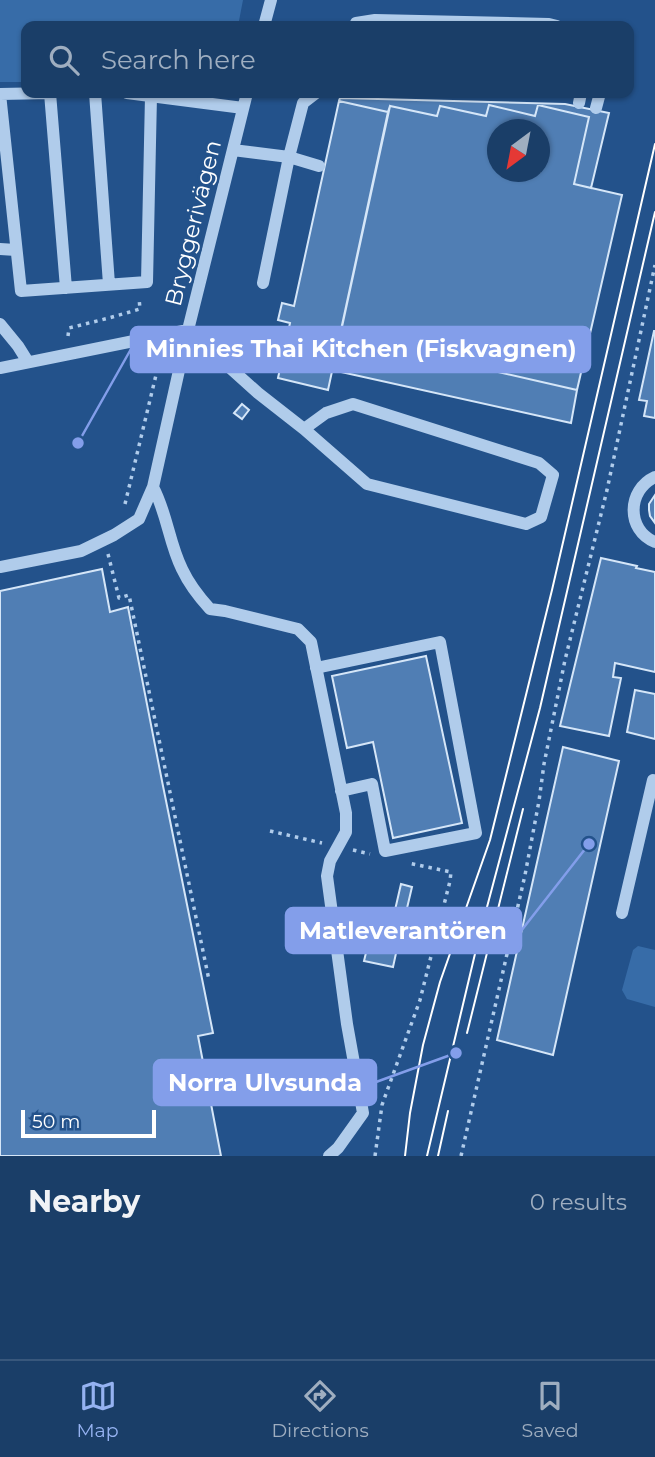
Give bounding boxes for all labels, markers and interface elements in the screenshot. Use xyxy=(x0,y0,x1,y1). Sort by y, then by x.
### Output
search box xyxy=(21,21,634,98)
icon: search xyxy=(45,41,83,79)
text: Search here xyxy=(101,44,256,76)
north arrow xyxy=(487,119,550,182)
street label: Bryggerivägen xyxy=(159,137,227,309)
callout: Minnies Thai Kitchen (Fiskvagnen) xyxy=(131,327,590,372)
text: Minnies Thai Kitchen (Fiskvagnen) xyxy=(145,334,577,363)
callout: Matleverantören xyxy=(286,908,521,953)
text: Matleverantören xyxy=(299,916,507,945)
callout: Norra Ulvsunda xyxy=(154,1060,376,1105)
text: Norra Ulvsunda xyxy=(168,1068,362,1097)
scale bar xyxy=(21,1107,156,1139)
text: 50 m xyxy=(32,1110,80,1133)
text: Nearby xyxy=(28,1183,140,1220)
text: 0 results xyxy=(530,1188,627,1216)
tab: Map xyxy=(76,1377,119,1442)
tab: Directions xyxy=(271,1377,369,1442)
tab: Saved xyxy=(522,1377,579,1442)

